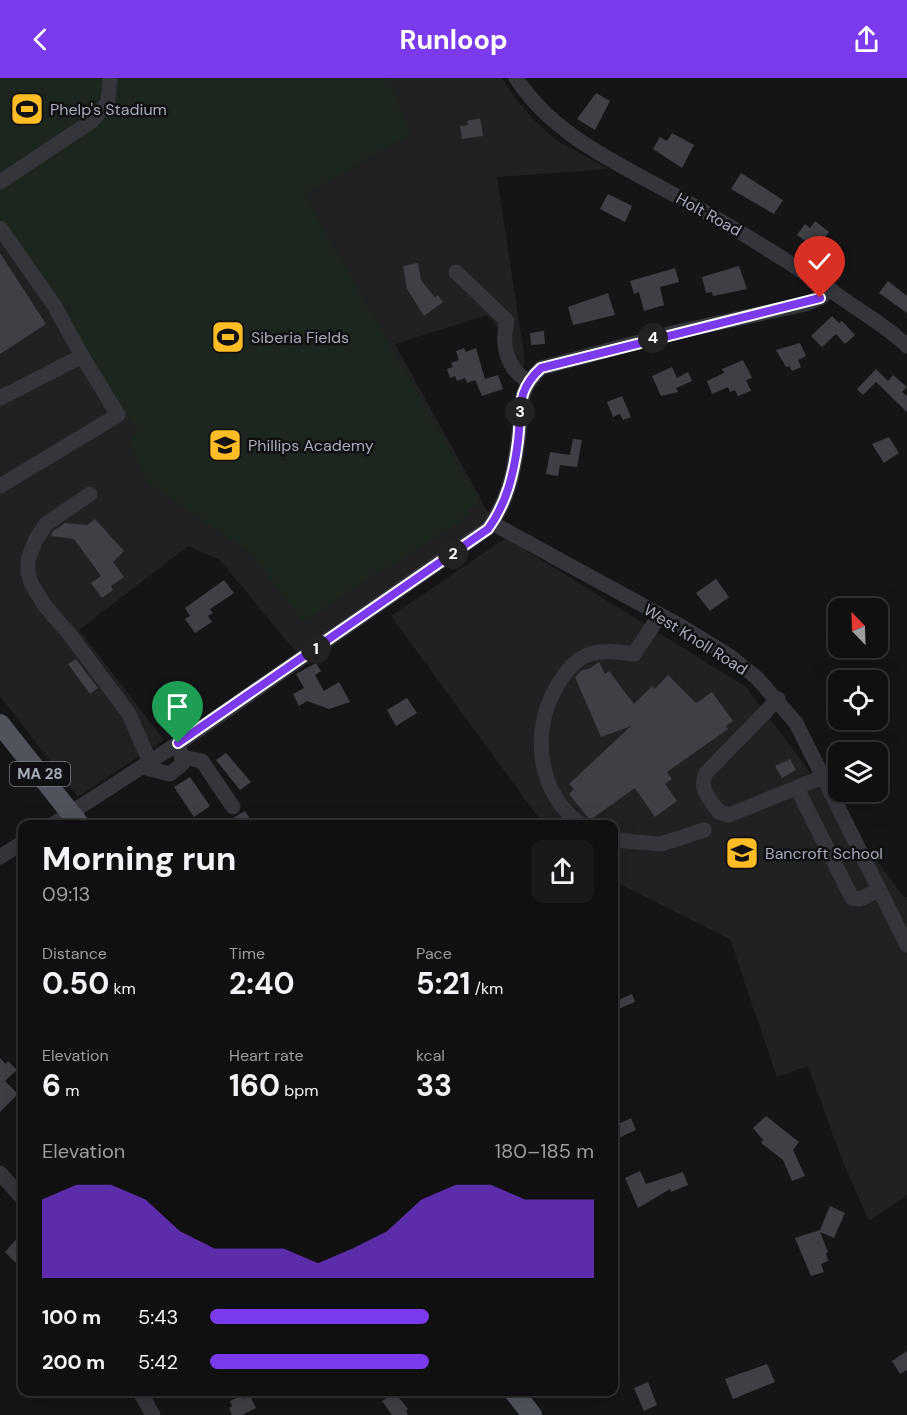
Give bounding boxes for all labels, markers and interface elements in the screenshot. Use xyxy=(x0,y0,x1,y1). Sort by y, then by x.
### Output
text: Runloop xyxy=(399,22,508,57)
icon: back xyxy=(24,23,57,56)
icon: share xyxy=(850,23,883,56)
sports icon: Phelp's Stadium xyxy=(9,91,45,127)
place label: Phelp's Stadium xyxy=(50,99,167,120)
street label: Holt Road xyxy=(672,188,745,241)
pin xyxy=(794,236,845,298)
icon: check xyxy=(803,245,836,278)
sports icon: Siberia Fields xyxy=(210,319,246,355)
pin: 4 xyxy=(638,323,668,353)
place label: Siberia Fields xyxy=(251,327,349,348)
text: 4 xyxy=(648,327,658,348)
pin: 3 xyxy=(505,397,535,427)
text: 3 xyxy=(515,401,525,422)
school or university icon: Phillips Academy xyxy=(207,427,243,463)
place label: Phillips Academy xyxy=(248,435,374,456)
pin: 2 xyxy=(438,539,468,569)
text: 2 xyxy=(448,543,458,564)
north arrow xyxy=(828,598,888,658)
map controls xyxy=(828,598,888,802)
street label: West Knoll Road xyxy=(640,599,752,680)
pin: 1 xyxy=(301,634,331,664)
text: 1 xyxy=(313,638,319,659)
button: locate xyxy=(828,670,888,730)
pin xyxy=(152,681,203,743)
icon: arrive xyxy=(161,690,194,723)
button: layers xyxy=(828,742,888,802)
road number: MA 28 xyxy=(10,762,70,786)
school or university icon: Bancroft School xyxy=(724,835,760,871)
text: Morning run xyxy=(42,837,236,880)
button: share xyxy=(531,840,594,903)
place label: Bancroft School xyxy=(765,843,883,864)
text: 09:13 xyxy=(42,881,90,907)
text: Distance xyxy=(42,943,107,964)
text: Time xyxy=(229,943,265,964)
text: Pace xyxy=(416,943,452,964)
text: 0.50 xyxy=(42,964,109,1003)
text: 2:40 xyxy=(229,964,295,1003)
text: 5:21 xyxy=(416,964,471,1003)
text: km xyxy=(109,978,136,999)
text: /km xyxy=(471,978,503,999)
text: Elevation xyxy=(42,1045,109,1066)
text: Heart rate xyxy=(229,1045,304,1066)
text: kcal xyxy=(416,1045,445,1066)
text: 6 xyxy=(42,1066,61,1105)
text: 160 xyxy=(229,1066,280,1105)
text: 33 xyxy=(416,1066,452,1105)
text: m xyxy=(61,1080,80,1101)
text: bpm xyxy=(280,1080,319,1101)
text: Elevation xyxy=(42,1138,125,1164)
text: 180–185 m xyxy=(495,1138,594,1164)
text: 100 m xyxy=(42,1304,101,1330)
text: 5:43 xyxy=(138,1304,178,1330)
text: 200 m xyxy=(42,1349,105,1375)
text: 5:42 xyxy=(138,1349,178,1375)

